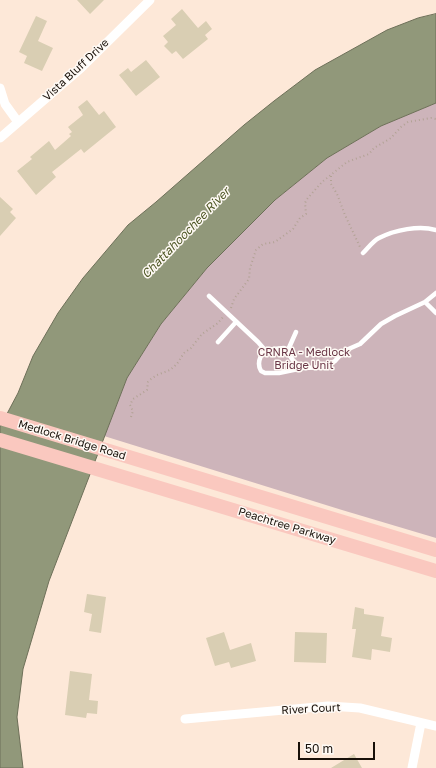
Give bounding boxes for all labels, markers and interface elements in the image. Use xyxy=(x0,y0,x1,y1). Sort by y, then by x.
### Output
street label: Vista Bluff Drive xyxy=(40,36,112,104)
water label: Chattahoochee River xyxy=(139,185,233,281)
park label: CRNRA - Medlock Bridge Unit xyxy=(258,346,350,372)
street label: Medlock Bridge Road xyxy=(17,417,127,463)
street label: Peachtree Parkway xyxy=(237,505,337,547)
street label: River Court xyxy=(281,701,341,717)
scale bar xyxy=(300,734,377,760)
text: 50 m xyxy=(305,741,333,756)

